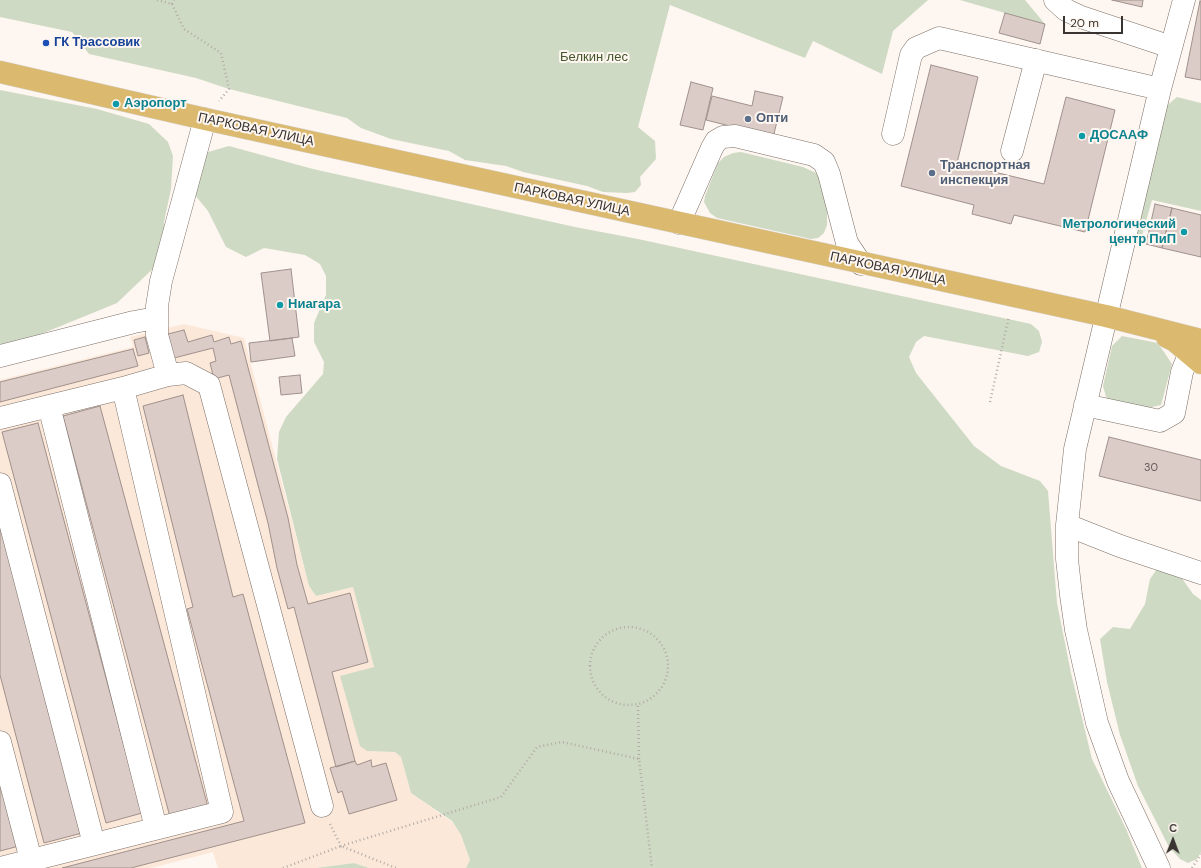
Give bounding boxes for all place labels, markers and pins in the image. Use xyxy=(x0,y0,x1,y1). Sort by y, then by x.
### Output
place label: ГК Трассовик xyxy=(54,35,140,51)
marker: ГК Трассовик xyxy=(41,38,51,48)
place label: Аэропорт xyxy=(124,96,187,112)
marker: Аэропорт xyxy=(111,99,121,109)
place label: Опти xyxy=(756,111,788,127)
marker: Опти xyxy=(743,114,753,124)
place label: ДОСААФ xyxy=(1090,128,1148,144)
marker: ДОСААФ xyxy=(1077,131,1087,141)
place label: Транспортная инспекция xyxy=(940,158,1030,189)
marker: Транспортная инспекция xyxy=(927,168,937,178)
place label: Метрологический центр ПиП xyxy=(1062,217,1176,248)
marker: Метрологический центр ПиП xyxy=(1179,227,1189,237)
place label: Ниагара xyxy=(288,297,340,313)
marker: Ниагара xyxy=(275,300,285,310)

